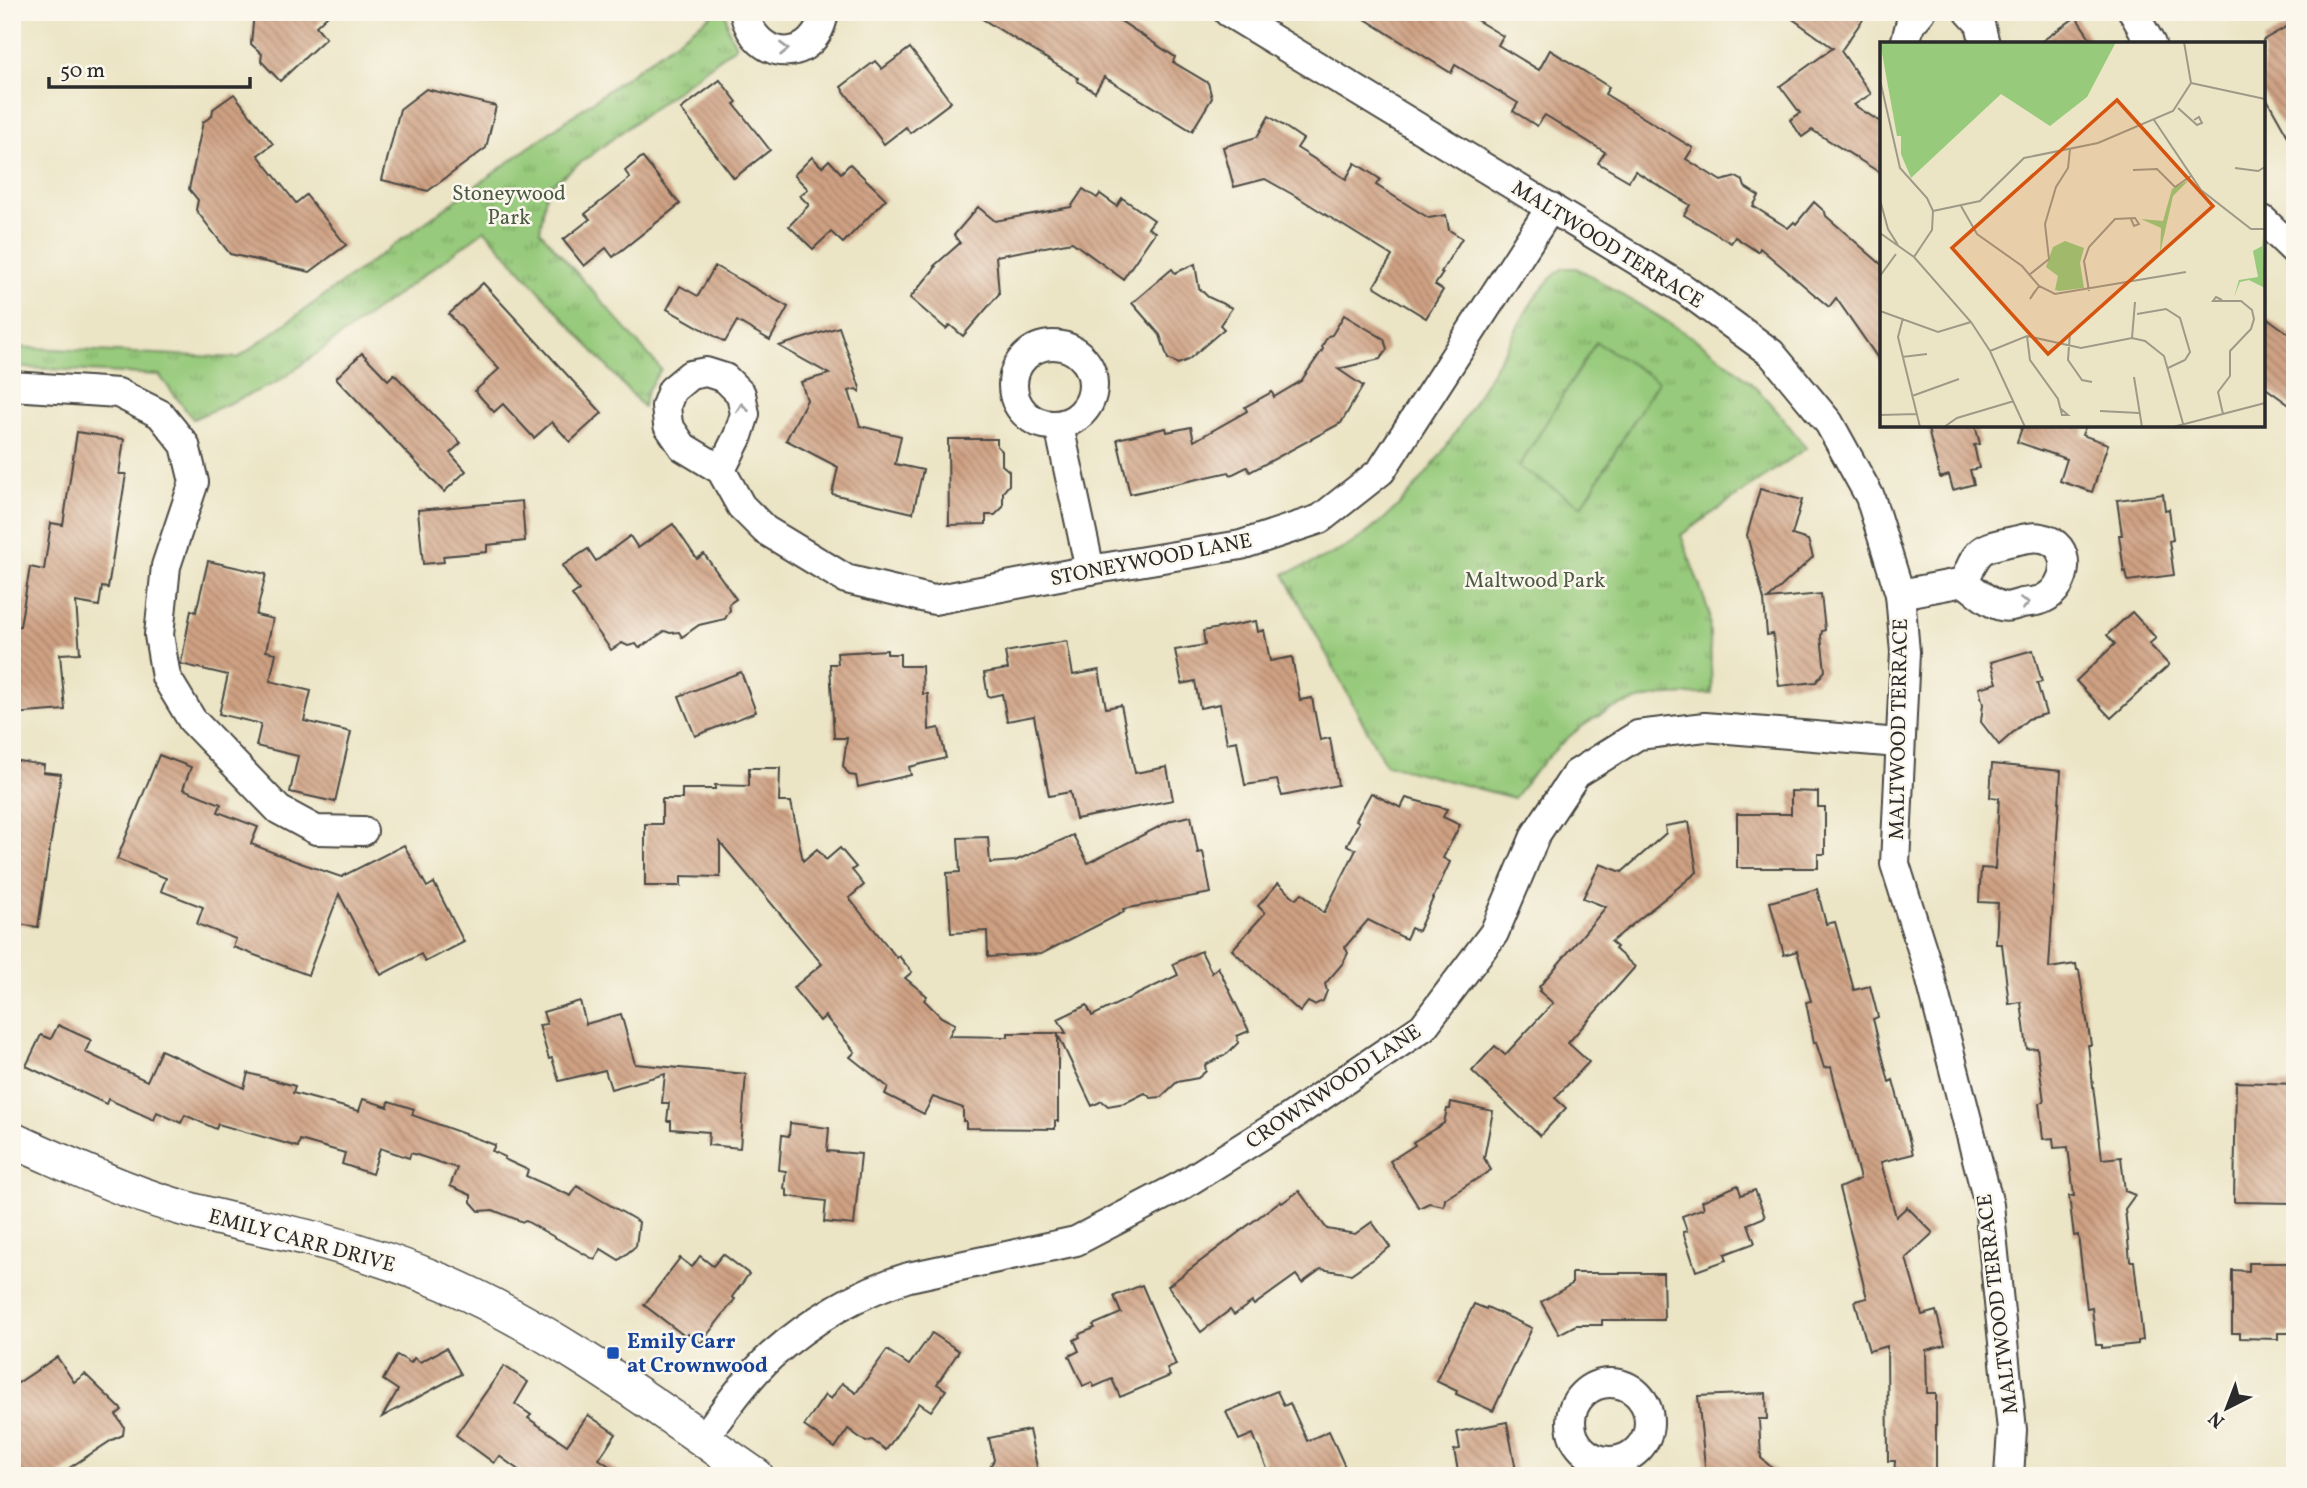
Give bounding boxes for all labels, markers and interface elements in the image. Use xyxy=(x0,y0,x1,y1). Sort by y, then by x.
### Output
one-way arrow xyxy=(779,41,790,57)
inset map xyxy=(1880,42,2265,427)
scale bar xyxy=(49,46,250,90)
text: 50 m xyxy=(60,57,105,86)
street label: MALTWOOD TERRACE xyxy=(1506,174,1709,316)
park label: Stoneywood Park xyxy=(452,180,566,233)
one-way arrow xyxy=(735,402,750,413)
street label: STONEYWOOD LANE xyxy=(1048,527,1255,594)
park label: Maltwood Park xyxy=(1465,567,1606,596)
one-way arrow xyxy=(2019,596,2031,611)
street label: MALTWOOD TERRACE xyxy=(1883,618,1916,840)
street label: CROWNWOOD LANE xyxy=(1241,1018,1427,1157)
street label: MALTWOOD TERRACE xyxy=(1971,1192,2026,1416)
street label: EMILY CARR DRIVE xyxy=(205,1203,398,1280)
place label: Emily Carr at Crownwood xyxy=(627,1328,768,1381)
marker: Emily Carr at Crownwood xyxy=(605,1345,621,1361)
north arrow xyxy=(2192,1372,2262,1442)
text: N xyxy=(2203,1405,2231,1433)

